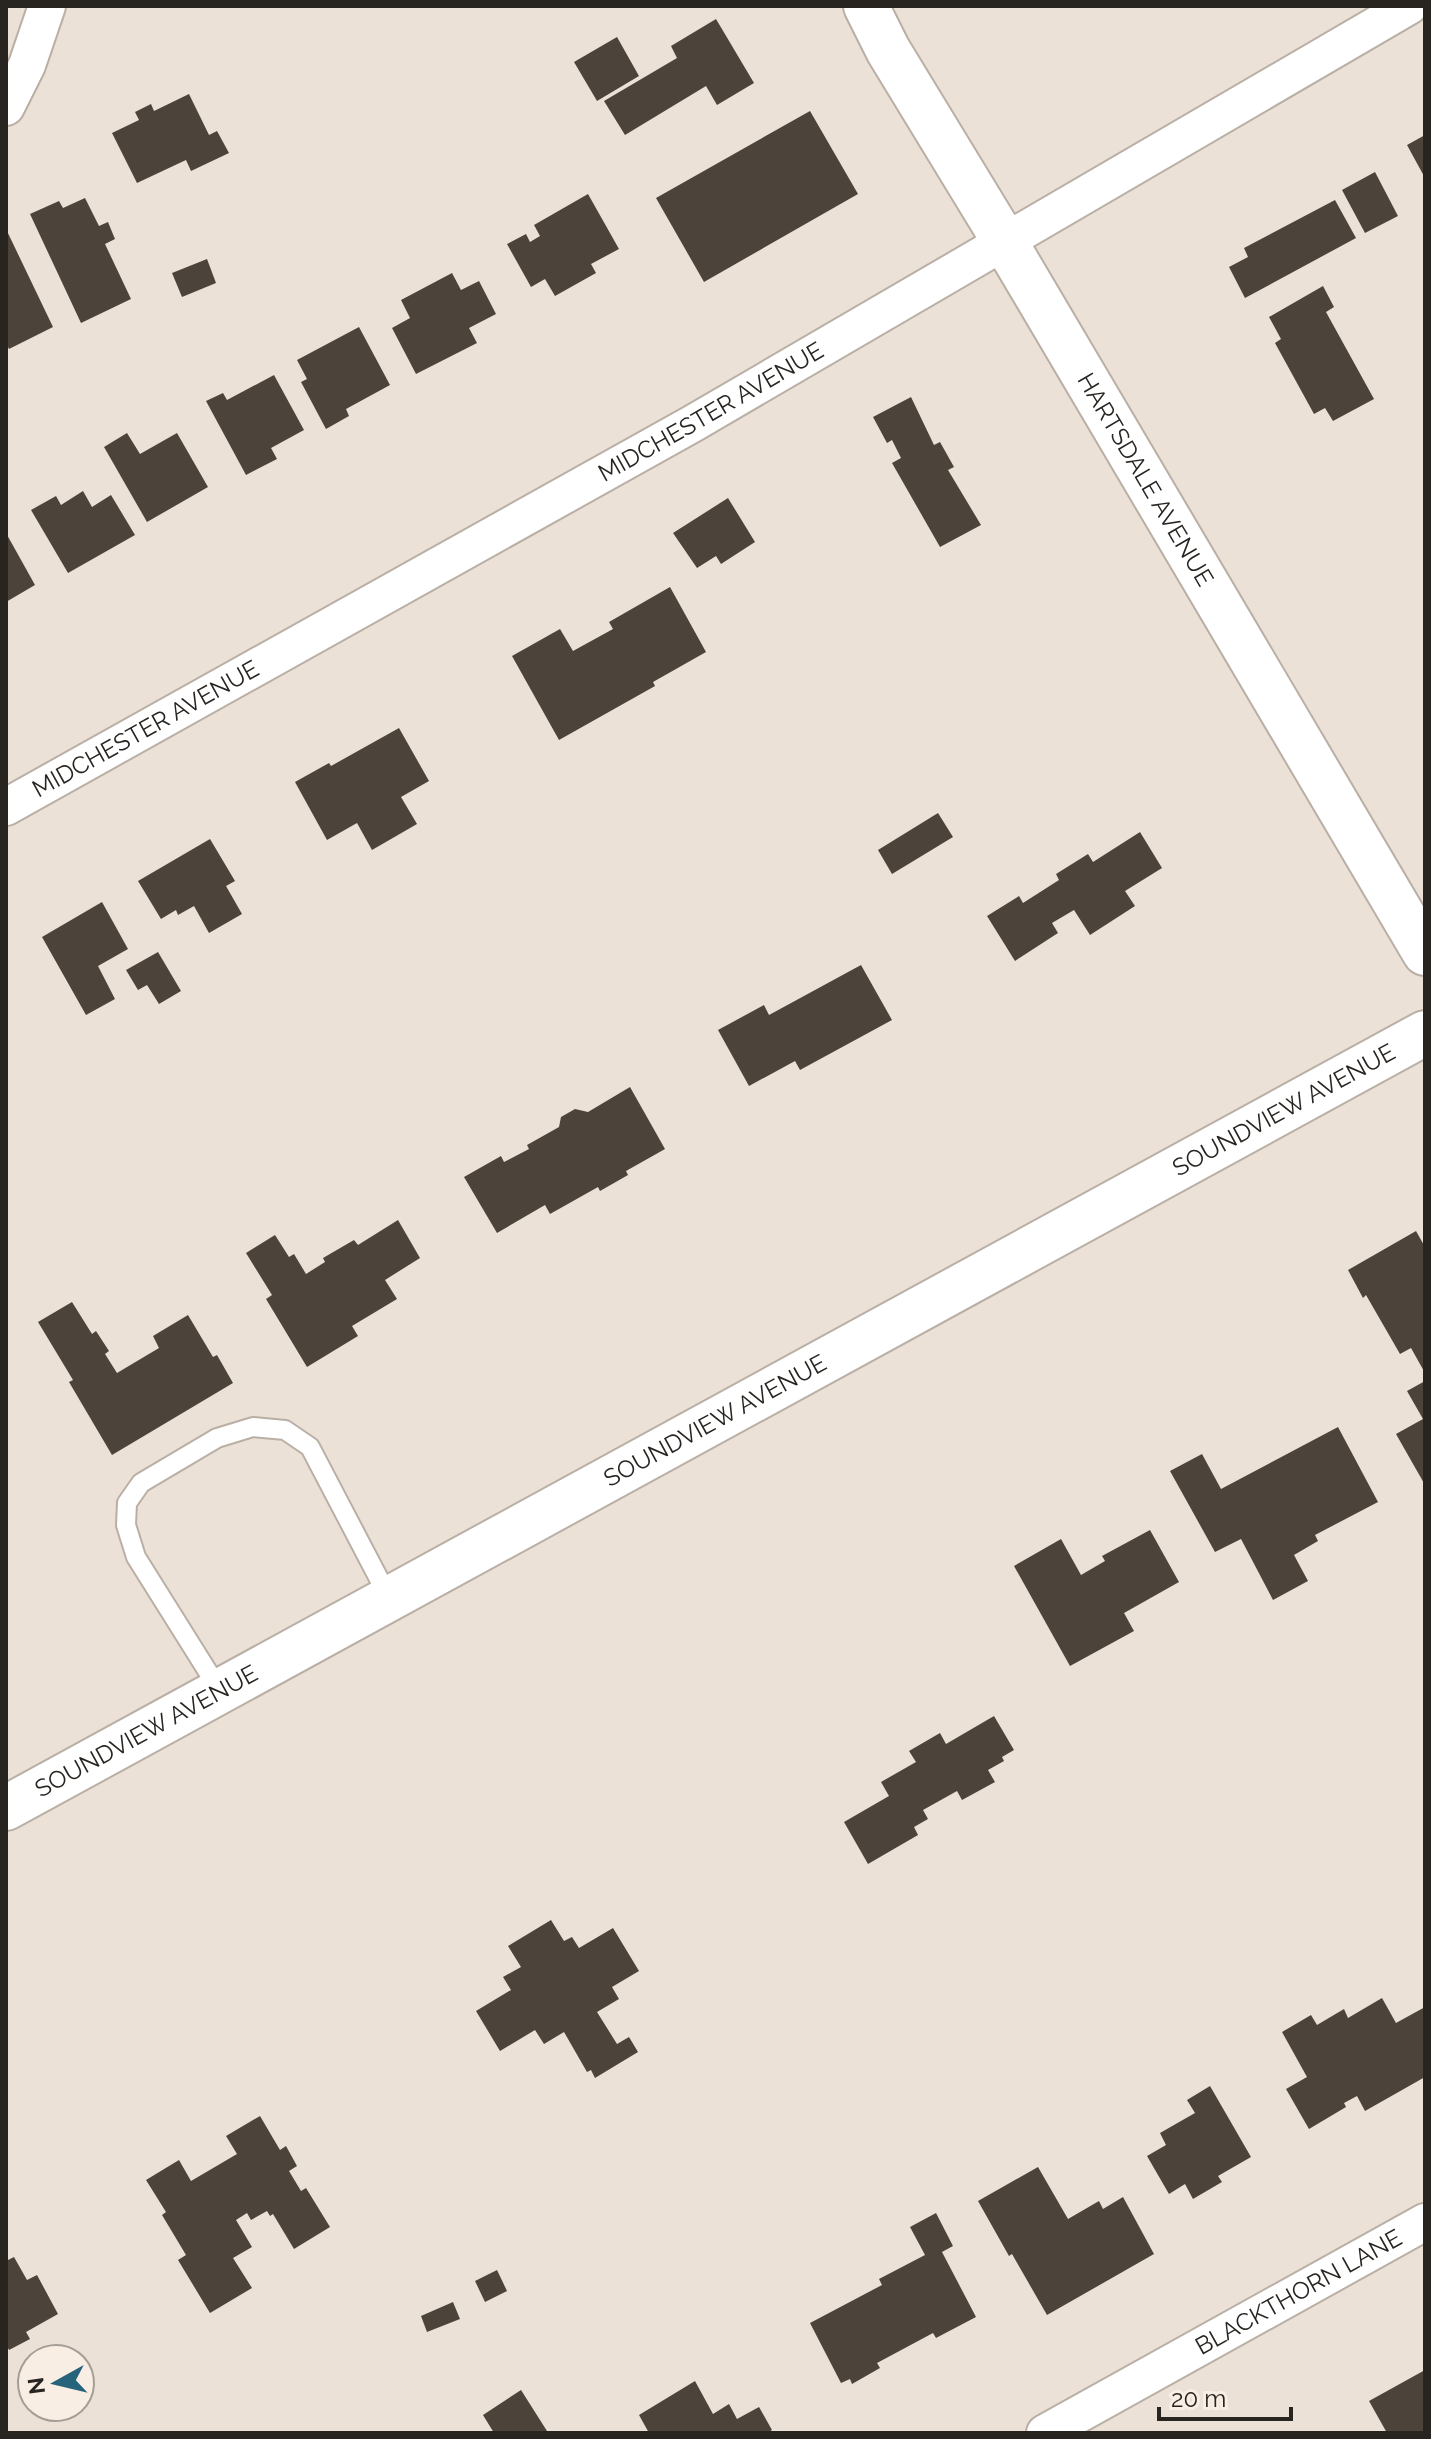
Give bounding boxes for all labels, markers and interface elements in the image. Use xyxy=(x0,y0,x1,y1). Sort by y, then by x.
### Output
street label: MIDCHESTER AVENUE xyxy=(593,336,828,487)
street label: HARTSDALE AVENUE xyxy=(1072,368,1220,591)
street label: MIDCHESTER AVENUE xyxy=(27,654,264,803)
street label: SOUNDVIEW AVENUE xyxy=(1167,1037,1400,1182)
street label: SOUNDVIEW AVENUE xyxy=(599,1348,831,1493)
street label: SOUNDVIEW AVENUE xyxy=(30,1658,263,1803)
street label: BLACKTHORN LANE xyxy=(1190,2223,1407,2361)
north arrow xyxy=(16,2343,96,2423)
scale bar xyxy=(1159,2371,1291,2421)
text: N xyxy=(22,2376,50,2396)
text: 20 m xyxy=(1171,2384,1226,2413)

